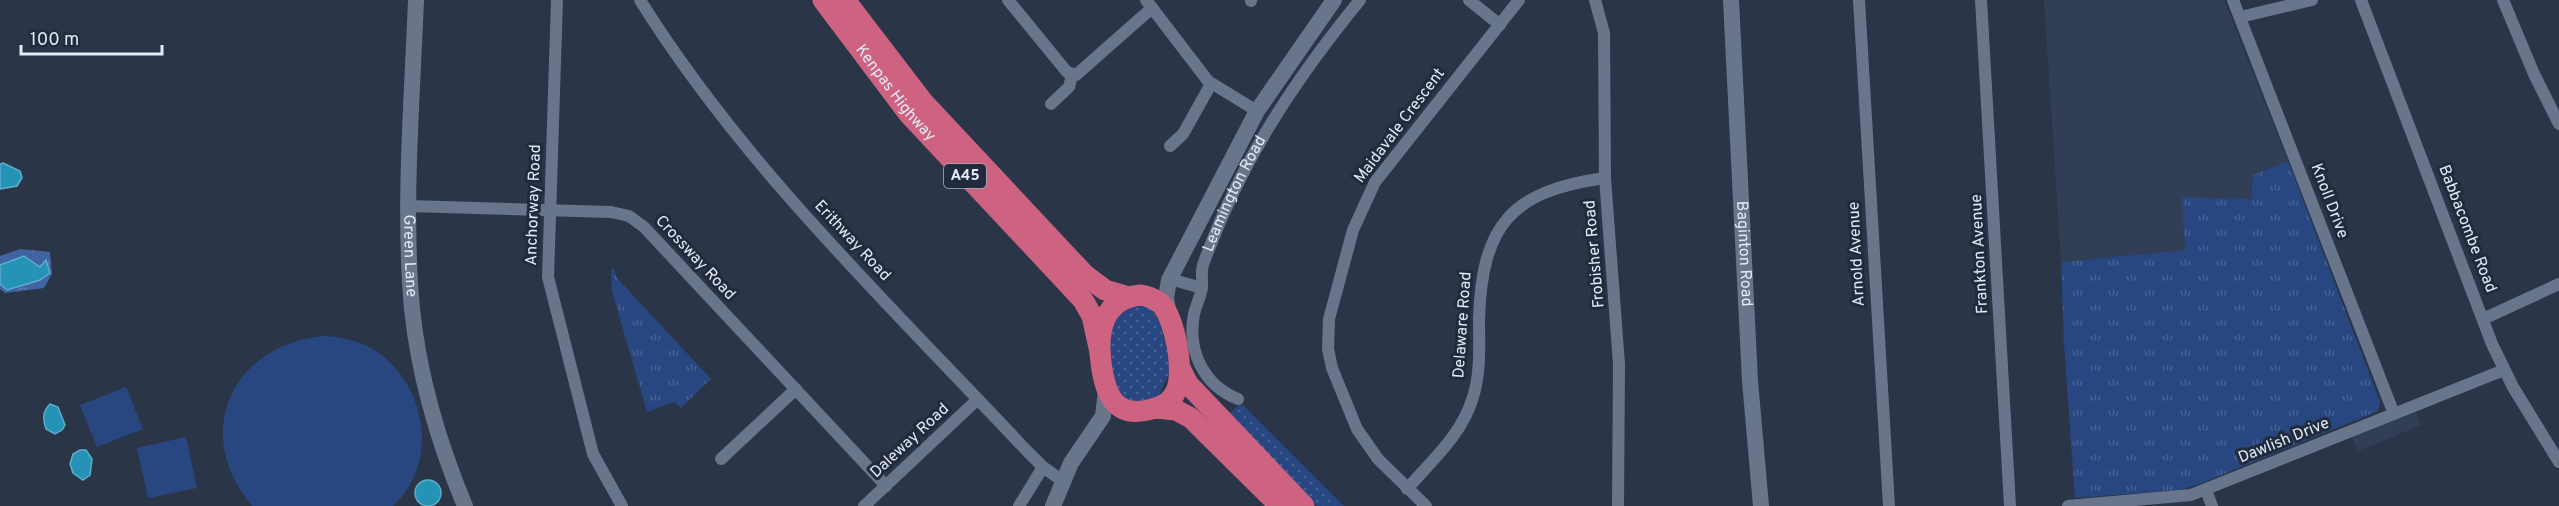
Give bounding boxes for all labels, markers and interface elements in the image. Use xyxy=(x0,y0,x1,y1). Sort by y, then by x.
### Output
scale bar xyxy=(21,18,162,56)
text: 100 m xyxy=(30,29,79,52)
street label: Kenpas Highway xyxy=(850,41,940,146)
street label: Maidavale Crescent xyxy=(1350,65,1450,187)
street label: Leamington Road xyxy=(1199,132,1271,255)
street label: Anchorway Road xyxy=(522,144,546,266)
street label: Knoll Drive xyxy=(2306,161,2352,241)
street label: Babbacombe Road xyxy=(2433,162,2501,296)
road number: A45 xyxy=(944,164,986,188)
street label: Frankton Avenue xyxy=(1967,194,1993,314)
street label: Erithway Road xyxy=(809,196,895,286)
street label: Frobisher Road xyxy=(1580,199,1610,309)
street label: Baginton Road xyxy=(1731,200,1756,307)
street label: Arnold Avenue xyxy=(1844,201,1870,307)
street label: Crossway Road xyxy=(651,211,739,305)
street label: Green Lane xyxy=(398,214,421,298)
street label: Delaware Road xyxy=(1449,271,1477,379)
street label: Daleway Road xyxy=(866,399,954,483)
street label: Dawlish Drive xyxy=(2235,414,2333,468)

